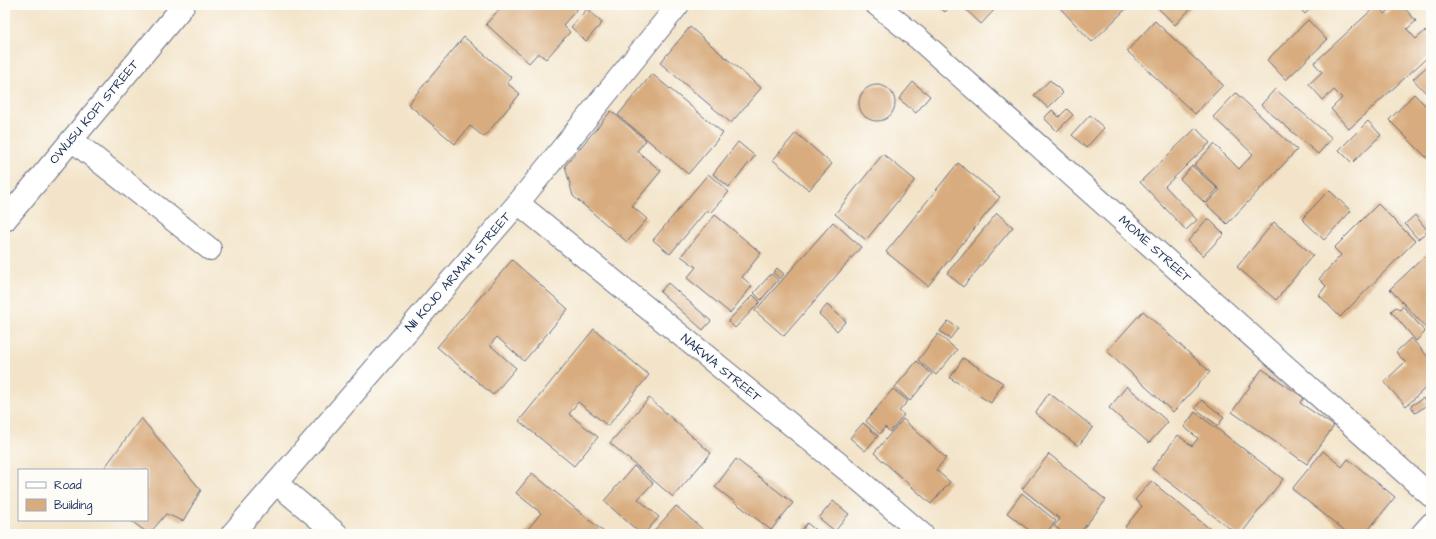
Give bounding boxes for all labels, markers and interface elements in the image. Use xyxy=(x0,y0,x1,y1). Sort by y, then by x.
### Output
street label: OWUSU KOFI STREET xyxy=(45,55,144,168)
street label: NII KOJO ARMAH STREET xyxy=(401,207,516,336)
street label: MOME STREET xyxy=(1115,211,1196,287)
street label: NAKWA STREET xyxy=(677,330,766,407)
legend xyxy=(18,469,148,521)
text: Road xyxy=(54,477,82,494)
text: Building xyxy=(54,497,92,515)

